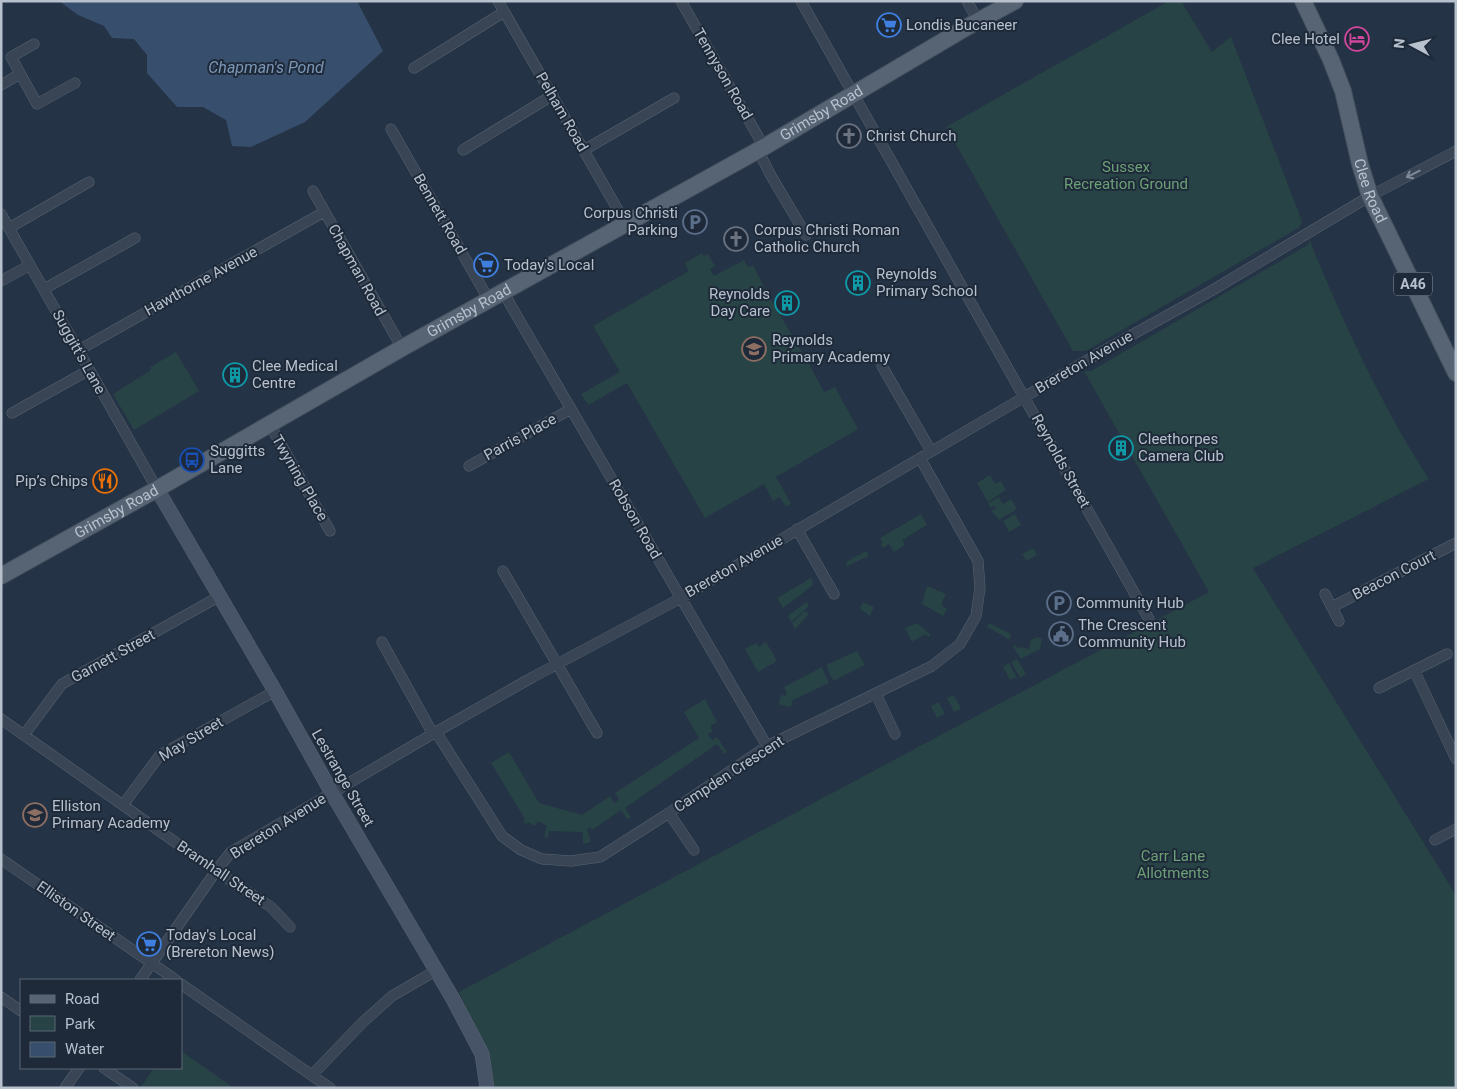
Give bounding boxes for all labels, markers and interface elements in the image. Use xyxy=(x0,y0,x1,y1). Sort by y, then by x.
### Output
supermarket icon: Londis Bucaneer xyxy=(876,12,902,38)
place label: Londis Bucaneer xyxy=(906,16,1017,34)
north arrow xyxy=(1387,20,1437,70)
street label: Tennyson Road xyxy=(690,25,756,123)
hotel icon: Clee Hotel xyxy=(1344,26,1370,52)
place label: Clee Hotel xyxy=(1271,30,1340,48)
text: N xyxy=(1391,38,1408,49)
water label: Chapman's Pond xyxy=(208,58,324,77)
street label: Pelham Road xyxy=(532,69,592,155)
street label: Grimsby Road xyxy=(777,82,866,145)
church icon: Christ Church xyxy=(836,123,862,149)
place label: Christ Church xyxy=(866,127,956,145)
street label: Clee Road xyxy=(1350,157,1391,226)
park label: Sussex Recreation Ground xyxy=(1064,158,1188,193)
one-way arrow xyxy=(1406,170,1421,179)
street label: Bennett Road xyxy=(410,171,470,257)
place label: Corpus Christi Parking xyxy=(583,204,678,239)
parking icon: Corpus Christi Parking xyxy=(682,209,708,235)
street label: Chapman Road xyxy=(324,221,390,319)
place label: Corpus Christi Roman Catholic Church xyxy=(754,221,900,256)
church icon: Corpus Christi Roman Catholic Church xyxy=(723,226,749,252)
street label: Hawthorne Avenue xyxy=(142,243,260,319)
supermarket icon: Today's Local xyxy=(473,252,499,278)
place label: Today's Local xyxy=(504,256,594,274)
place label: Reynolds Primary School xyxy=(876,265,977,300)
building icon: Reynolds Primary School xyxy=(845,270,871,296)
road number: A46 xyxy=(1394,272,1432,296)
street label: Grimsby Road xyxy=(424,280,514,341)
place label: Reynolds Day Care xyxy=(709,285,770,320)
building icon: Reynolds Day Care xyxy=(774,290,800,316)
street label: Suggitt's Lane xyxy=(48,307,110,397)
street label: Brereton Avenue xyxy=(1032,327,1136,397)
place label: Reynolds Primary Academy xyxy=(772,331,890,366)
school or university icon: Reynolds Primary Academy xyxy=(741,336,767,362)
place label: Clee Medical Centre xyxy=(252,357,338,392)
building icon: Clee Medical Centre xyxy=(222,362,248,388)
street label: Parris Place xyxy=(481,410,559,464)
street label: Reynolds Street xyxy=(1028,411,1094,511)
place label: Cleethorpes Camera Club xyxy=(1138,430,1224,465)
street label: Twyning Place xyxy=(268,432,332,524)
building icon: Cleethorpes Camera Club xyxy=(1108,435,1134,461)
place label: Suggitts Lane xyxy=(210,442,265,477)
bus stop icon: Suggitts Lane xyxy=(179,447,205,473)
restaurant icon: Pip’s Chips xyxy=(92,468,118,494)
place label: Pip’s Chips xyxy=(15,472,88,490)
street label: Robson Road xyxy=(605,476,665,562)
street label: Grimsby Road xyxy=(71,481,162,542)
street label: Brereton Avenue xyxy=(682,531,786,601)
street label: Beacon Court xyxy=(1349,546,1439,604)
parking icon: Community Hub xyxy=(1046,590,1072,616)
place label: Community Hub xyxy=(1076,594,1184,612)
place label: The Crescent Community Hub xyxy=(1078,616,1186,651)
public building icon: The Crescent Community Hub xyxy=(1048,621,1074,647)
street label: Garnett Street xyxy=(68,626,158,686)
street label: May Street xyxy=(156,713,226,765)
street label: Lestrange Street xyxy=(308,726,378,830)
street label: Campden Crescent xyxy=(671,732,787,816)
street label: Brereton Avenue xyxy=(227,789,329,863)
place label: Elliston Primary Academy xyxy=(52,797,170,832)
school or university icon: Elliston Primary Academy xyxy=(22,802,48,828)
street label: Bramhall Street xyxy=(173,837,269,909)
park label: Carr Lane Allotments xyxy=(1137,847,1209,882)
street label: Elliston Street xyxy=(33,877,119,945)
place label: Today's Local (Brereton News) xyxy=(166,926,275,961)
supermarket icon: Today's Local (Brereton News) xyxy=(136,931,162,957)
legend xyxy=(20,979,182,1069)
text: Road xyxy=(65,990,99,1008)
text: Park xyxy=(65,1015,96,1033)
text: Water xyxy=(65,1040,104,1058)

